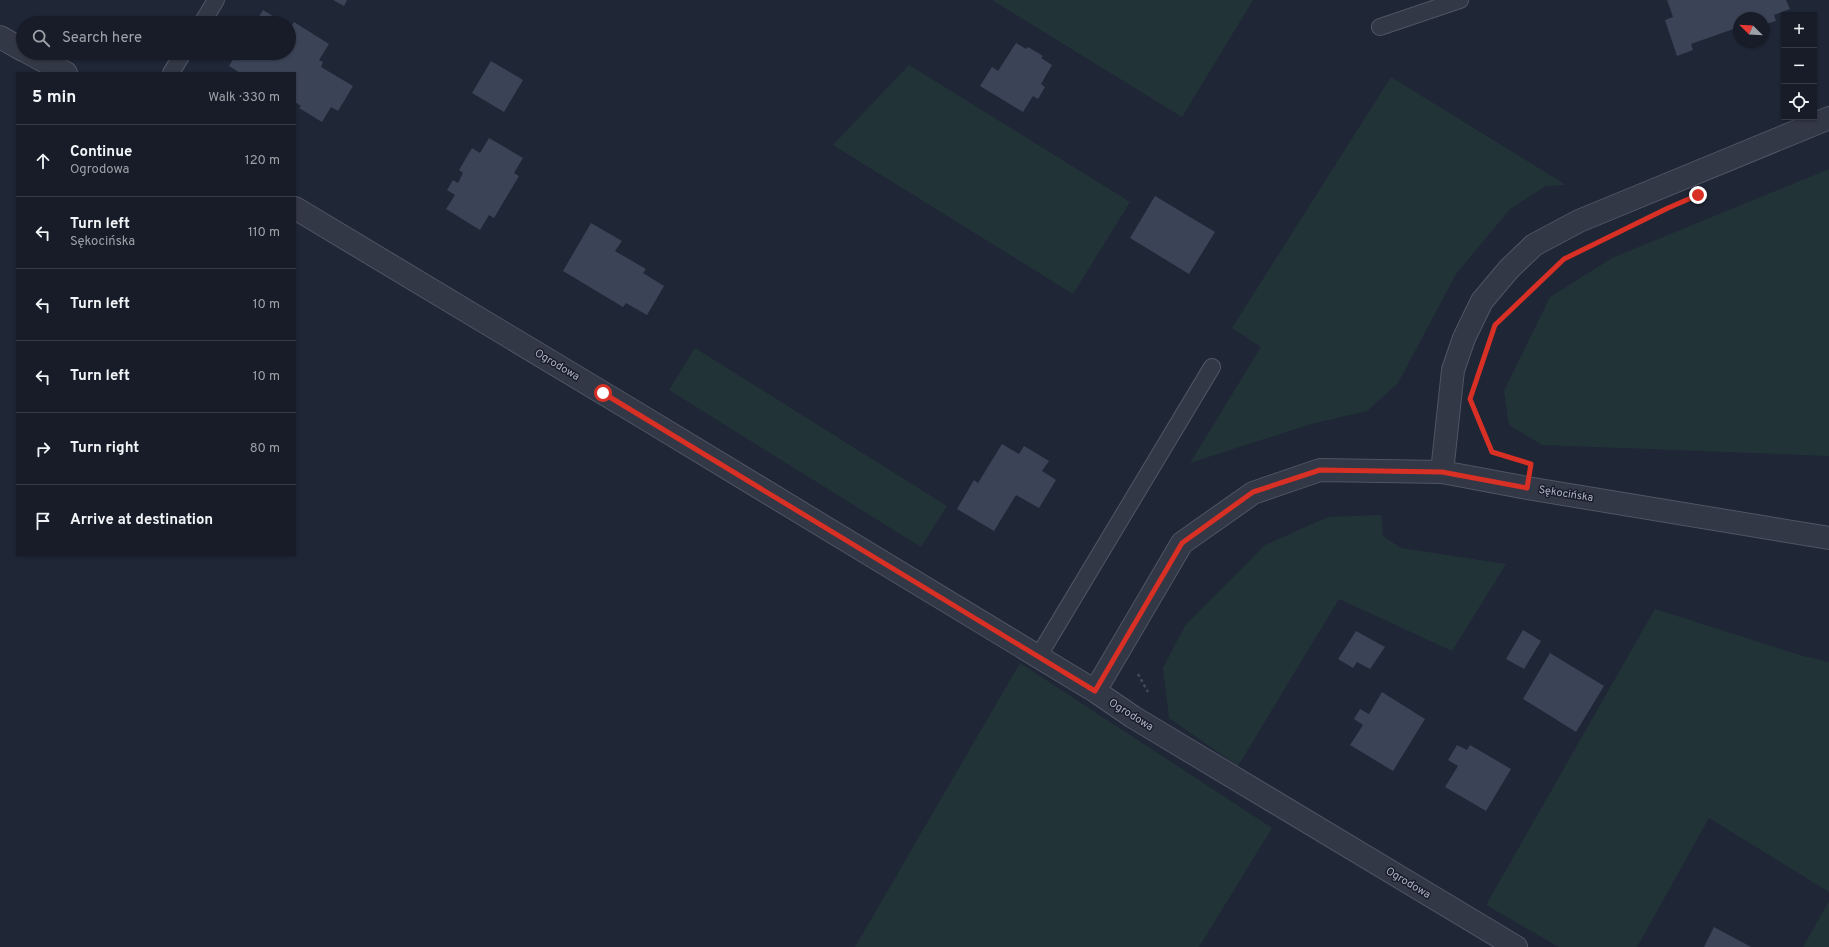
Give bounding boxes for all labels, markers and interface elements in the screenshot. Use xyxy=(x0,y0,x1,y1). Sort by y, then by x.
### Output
north arrow xyxy=(1733,12,1769,48)
map controls xyxy=(1781,12,1817,120)
button: + xyxy=(1781,12,1817,48)
search box xyxy=(16,16,296,60)
icon: search xyxy=(30,27,52,49)
text: Search here xyxy=(62,29,142,48)
button: − xyxy=(1781,48,1817,84)
button: locate xyxy=(1781,84,1817,120)
text: 5 min xyxy=(32,87,76,109)
text: Walk · 330 m xyxy=(208,90,280,106)
text: Continue xyxy=(70,143,132,162)
icon: ahead xyxy=(32,150,54,172)
text: 120 m xyxy=(245,153,280,169)
text: Ogrodowa xyxy=(70,162,129,178)
route end xyxy=(1689,186,1707,204)
text: Turn left xyxy=(70,215,130,234)
icon: left xyxy=(32,222,54,244)
text: 110 m xyxy=(248,225,280,241)
text: Sękocińska xyxy=(70,234,135,250)
icon: left xyxy=(32,294,54,316)
text: Turn left xyxy=(70,295,130,314)
text: 10 m xyxy=(253,297,280,313)
street label: Ogrodowa xyxy=(532,346,582,384)
icon: left xyxy=(32,366,54,388)
text: Turn left xyxy=(70,367,130,386)
text: 10 m xyxy=(253,369,280,385)
route start xyxy=(594,384,612,402)
icon: right xyxy=(32,438,54,460)
text: Turn right xyxy=(70,439,139,458)
text: 80 m xyxy=(250,441,280,457)
street label: Sękocińska xyxy=(1538,483,1595,505)
icon: arrive xyxy=(32,510,54,532)
text: Arrive at destination xyxy=(70,511,213,530)
street label: Ogrodowa xyxy=(1106,696,1156,734)
street label: Ogrodowa xyxy=(1383,864,1433,902)

